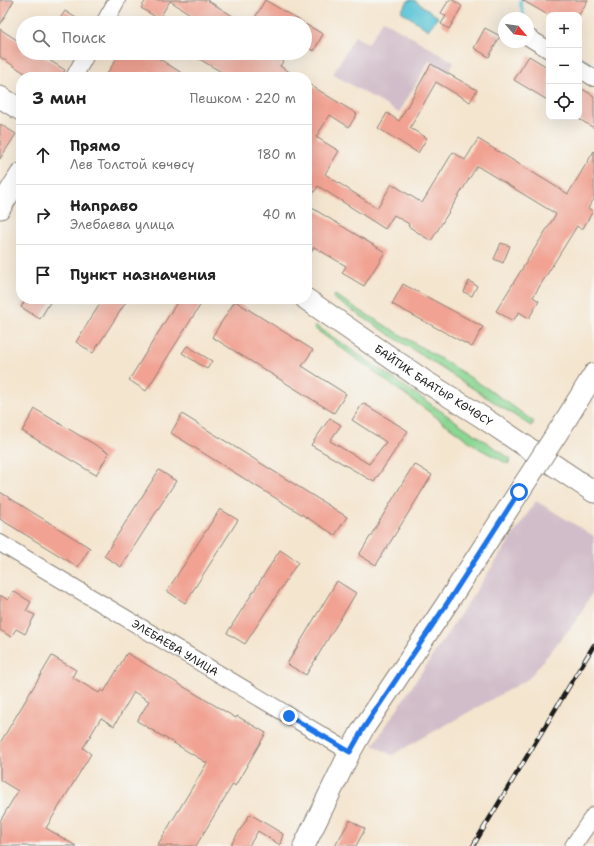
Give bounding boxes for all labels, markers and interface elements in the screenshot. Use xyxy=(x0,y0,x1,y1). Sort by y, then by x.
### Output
north arrow xyxy=(498,12,534,48)
map controls xyxy=(546,12,582,120)
button: + xyxy=(546,12,582,48)
search box xyxy=(16,16,312,60)
icon: search xyxy=(30,27,52,49)
text: Поиск xyxy=(62,28,106,48)
button: − xyxy=(546,48,582,84)
button: locate xyxy=(546,84,582,120)
text: 3 мин xyxy=(32,87,87,109)
text: Пешком · 220 m xyxy=(190,90,296,107)
text: Прямо xyxy=(70,136,120,156)
icon: ahead xyxy=(32,144,54,166)
text: 180 m xyxy=(257,146,296,163)
text: Лев Толстой көчөсү xyxy=(70,156,194,173)
text: Направо xyxy=(70,196,138,216)
icon: right xyxy=(32,204,54,226)
text: 40 m xyxy=(262,206,296,223)
text: Элебаева улица xyxy=(70,216,174,233)
icon: arrive xyxy=(32,264,54,286)
text: Пункт назначения xyxy=(70,265,216,285)
street label: БАЙТИК БААТЫР КӨЧӨСҮ xyxy=(371,342,496,430)
route start xyxy=(510,483,528,501)
street label: ЭЛЕБАЕВА УЛИЦА xyxy=(129,616,221,680)
route end xyxy=(280,707,298,725)

